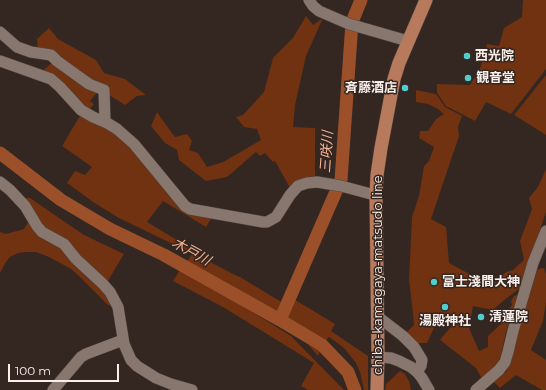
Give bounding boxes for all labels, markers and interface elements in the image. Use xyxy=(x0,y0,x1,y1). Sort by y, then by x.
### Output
place label: 西光院 xyxy=(475,48,514,64)
marker: 西光院 xyxy=(462,51,472,61)
place label: 観音堂 xyxy=(476,70,515,86)
marker: 観音堂 xyxy=(463,73,473,83)
place label: 斉藤酒店 xyxy=(345,80,397,96)
marker: 斉藤酒店 xyxy=(400,83,410,93)
water label: 三咲川 xyxy=(317,130,337,174)
street label: chiba-kamagaya-matsudo line xyxy=(370,175,386,375)
water label: 木戸川 xyxy=(169,234,213,270)
place label: 富士淺間大神 xyxy=(442,274,520,290)
marker: 富士淺間大神 xyxy=(429,277,439,287)
marker: 湯殿神社 xyxy=(440,302,450,312)
place label: 清蓮院 xyxy=(489,309,528,325)
marker: 清蓮院 xyxy=(476,312,486,322)
place label: 湯殿神社 xyxy=(419,313,471,329)
scale bar xyxy=(10,356,121,382)
text: 100 m xyxy=(15,363,51,378)

